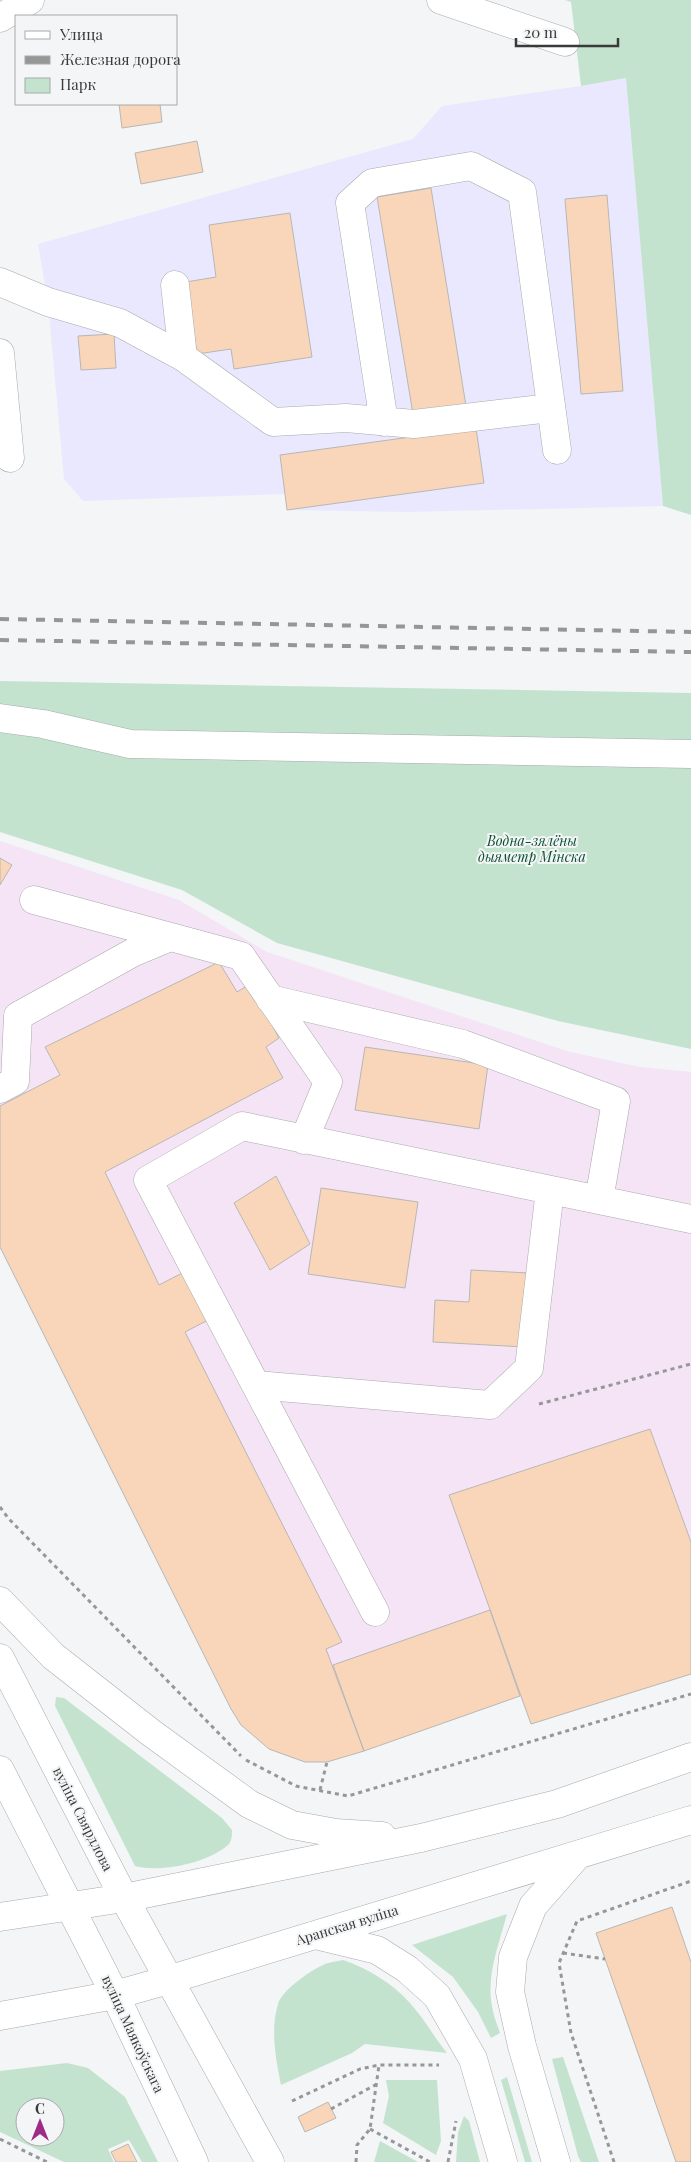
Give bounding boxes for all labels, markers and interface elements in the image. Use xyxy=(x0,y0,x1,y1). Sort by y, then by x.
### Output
legend xyxy=(15,15,178,105)
scale bar xyxy=(516,15,618,47)
text: 20 m xyxy=(524,22,558,42)
text: Улица xyxy=(59,24,103,44)
text: Железная дорога xyxy=(60,49,181,69)
text: Парк xyxy=(60,74,96,94)
park label: Водна-зялёны дыяметр Мінска xyxy=(478,831,586,866)
street label: вуліца Свярдлова xyxy=(49,1764,118,1874)
street label: Аранская вуліца xyxy=(292,1900,400,1949)
street label: вуліца Маякоўскага xyxy=(98,1972,169,2096)
north arrow xyxy=(15,2097,65,2147)
text: С xyxy=(35,2099,45,2118)

